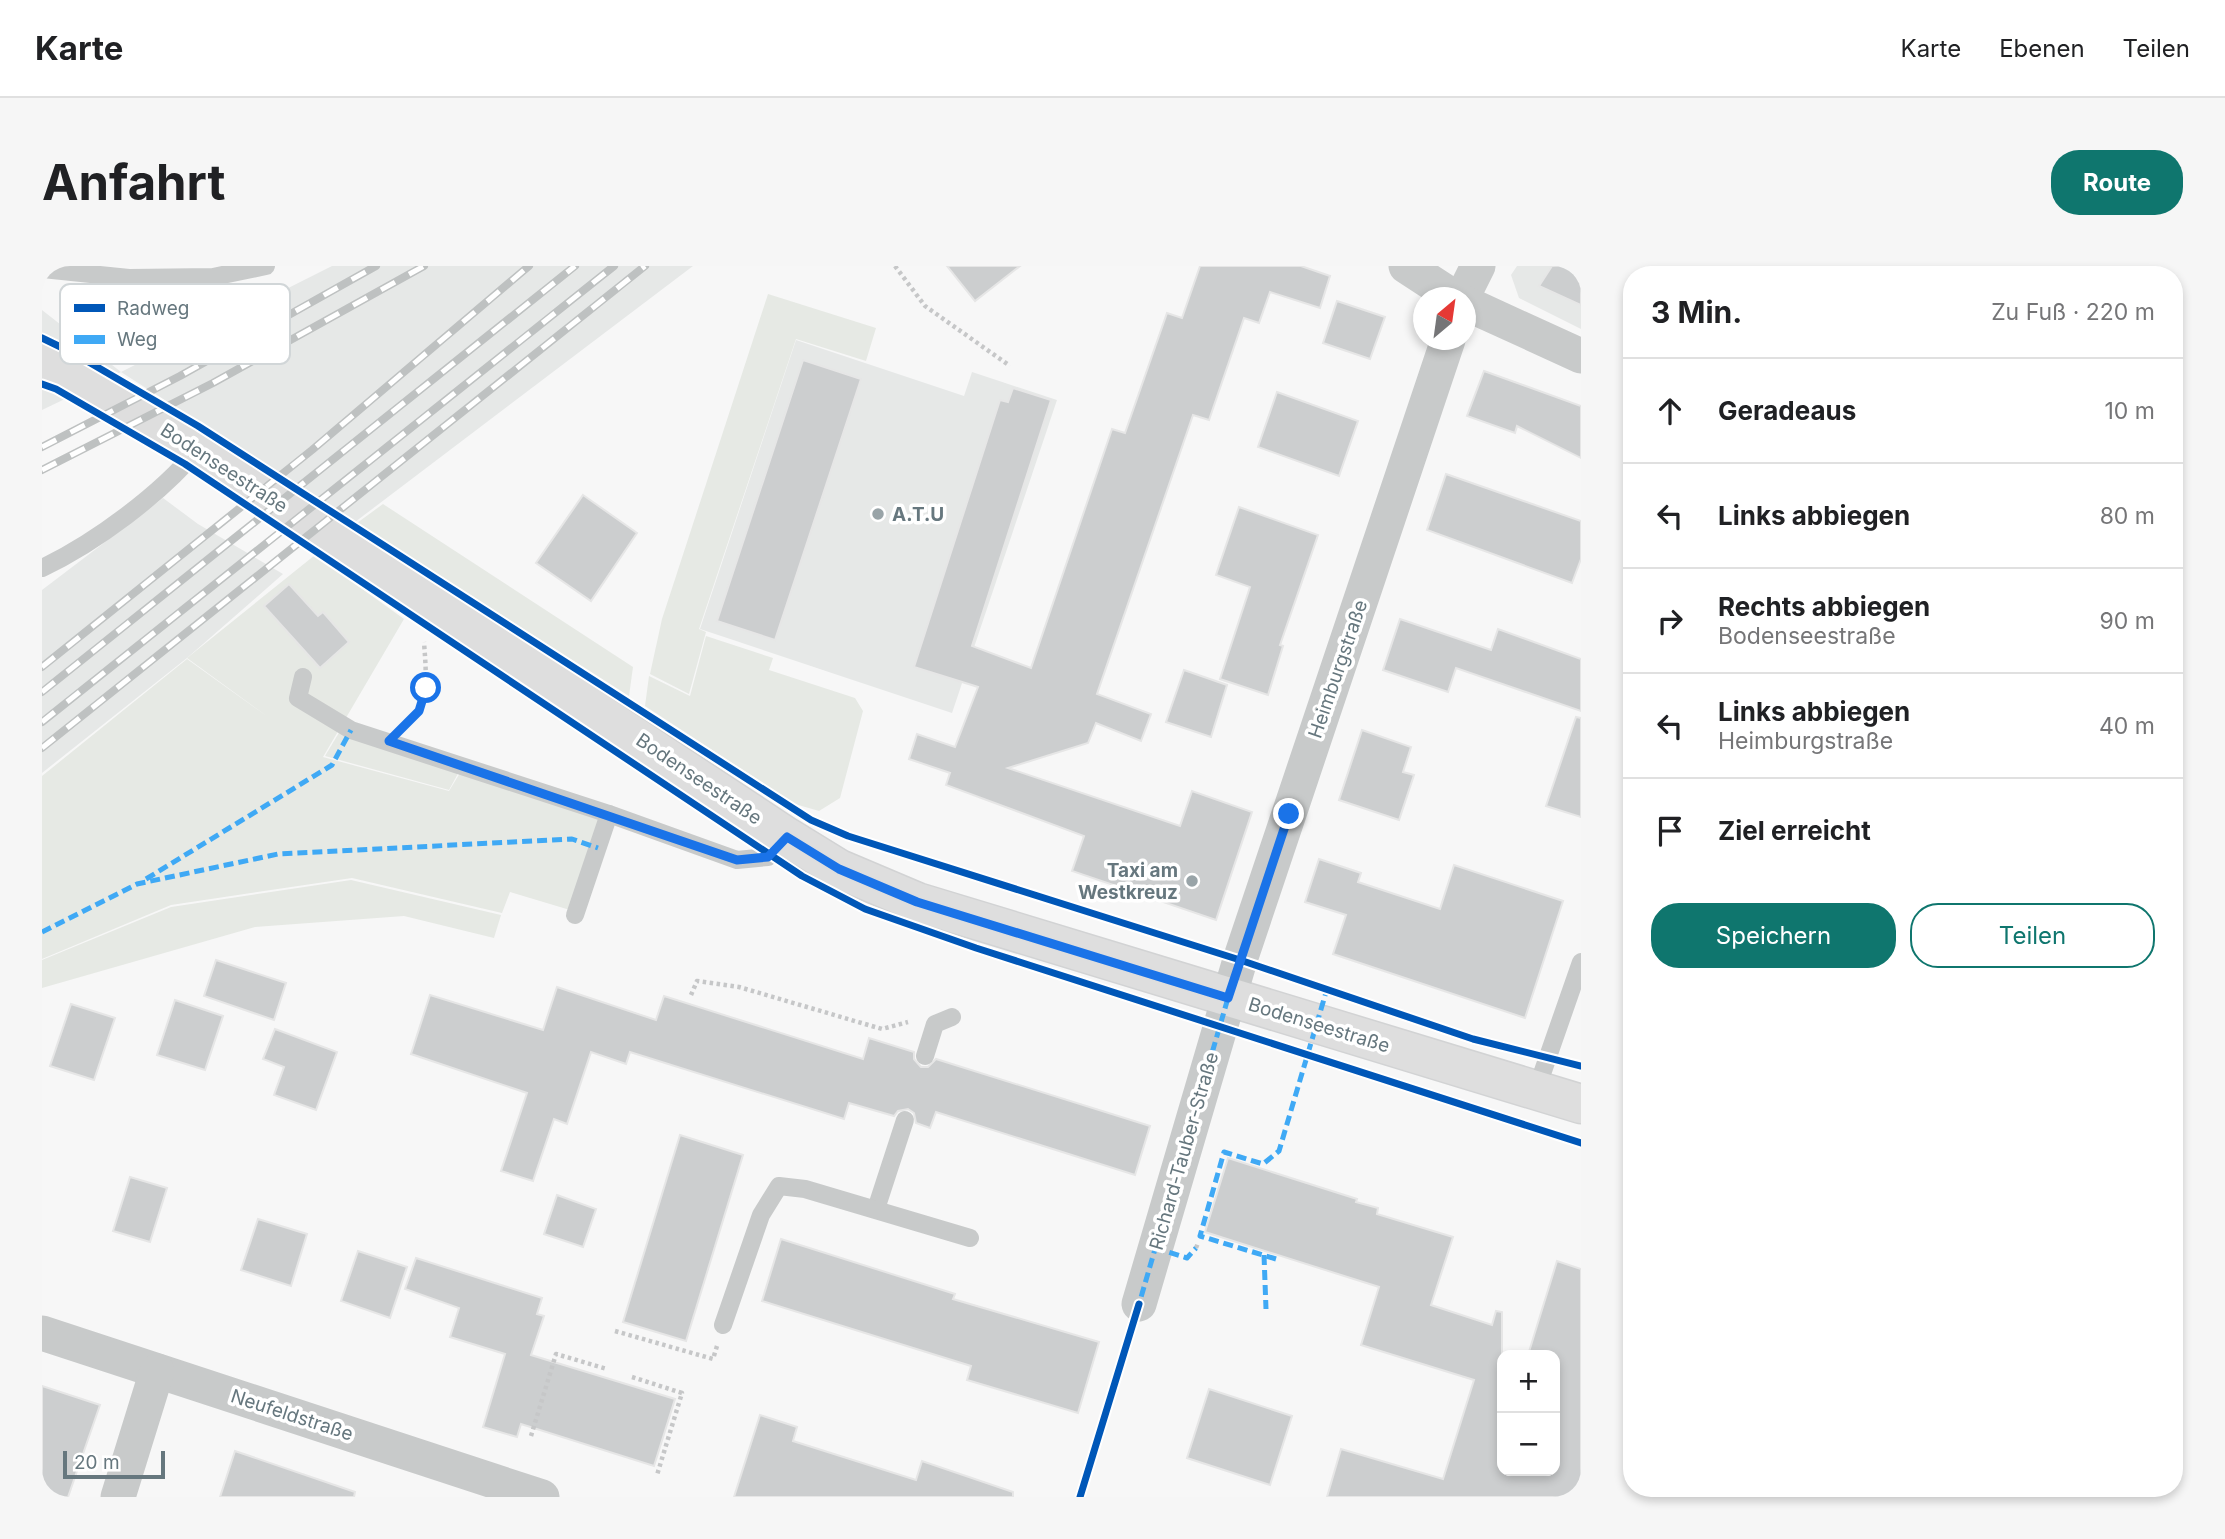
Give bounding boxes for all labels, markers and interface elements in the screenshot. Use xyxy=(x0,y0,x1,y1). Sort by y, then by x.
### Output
text: Karte xyxy=(35,28,123,68)
text: Karte xyxy=(1901,34,1961,63)
text: Ebenen xyxy=(1999,34,2085,63)
text: Teilen xyxy=(2123,34,2190,63)
button: Route xyxy=(2051,150,2183,215)
text: Anfahrt xyxy=(42,153,225,212)
legend xyxy=(60,284,290,364)
north arrow xyxy=(1413,287,1476,350)
text: 3 Min. xyxy=(1651,294,1742,330)
text: Radweg xyxy=(117,297,189,320)
text: Zu Fuß · 220 m xyxy=(1991,298,2155,326)
text: Weg xyxy=(117,328,158,351)
icon: ahead xyxy=(1651,392,1689,430)
text: Geradeaus xyxy=(1718,395,1856,426)
text: 10 m xyxy=(2105,397,2155,425)
street label: Bodenseestraße xyxy=(156,418,292,518)
icon: left xyxy=(1651,497,1689,535)
text: Links abbiegen xyxy=(1718,500,1910,531)
text: 80 m xyxy=(2100,502,2155,530)
place label: A.T.U xyxy=(892,503,944,526)
marker: A.T.U xyxy=(870,506,886,522)
text: Rechts abbiegen xyxy=(1718,591,1930,622)
street label: Heimburgstraße xyxy=(1304,597,1372,741)
icon: right xyxy=(1651,602,1689,640)
text: 90 m xyxy=(2100,607,2155,635)
text: Bodenseestraße xyxy=(1718,622,1896,650)
route start xyxy=(410,672,441,703)
text: Links abbiegen xyxy=(1718,696,1910,727)
icon: left xyxy=(1651,707,1689,745)
text: 40 m xyxy=(2099,712,2155,740)
text: Heimburgstraße xyxy=(1718,727,1893,755)
street label: Bodenseestraße xyxy=(632,728,766,830)
route end xyxy=(1273,798,1304,829)
icon: arrive xyxy=(1651,812,1689,850)
text: Ziel erreicht xyxy=(1718,815,1871,846)
place label: Taxi am Westkreuz xyxy=(1078,859,1178,904)
marker: Taxi am Westkreuz xyxy=(1184,873,1200,889)
button: Speichern xyxy=(1651,903,1896,968)
button: Teilen xyxy=(1910,903,2155,968)
street label: Bodenseestraße xyxy=(1245,993,1393,1057)
street label: Richard-Tauber-Straße xyxy=(1145,1049,1223,1253)
map controls xyxy=(1497,1350,1560,1476)
button: + xyxy=(1497,1350,1560,1413)
street label: Neufeldstraße xyxy=(228,1384,356,1446)
button: − xyxy=(1497,1413,1560,1476)
scale bar xyxy=(63,1448,164,1480)
text: 20 m xyxy=(74,1451,120,1474)

